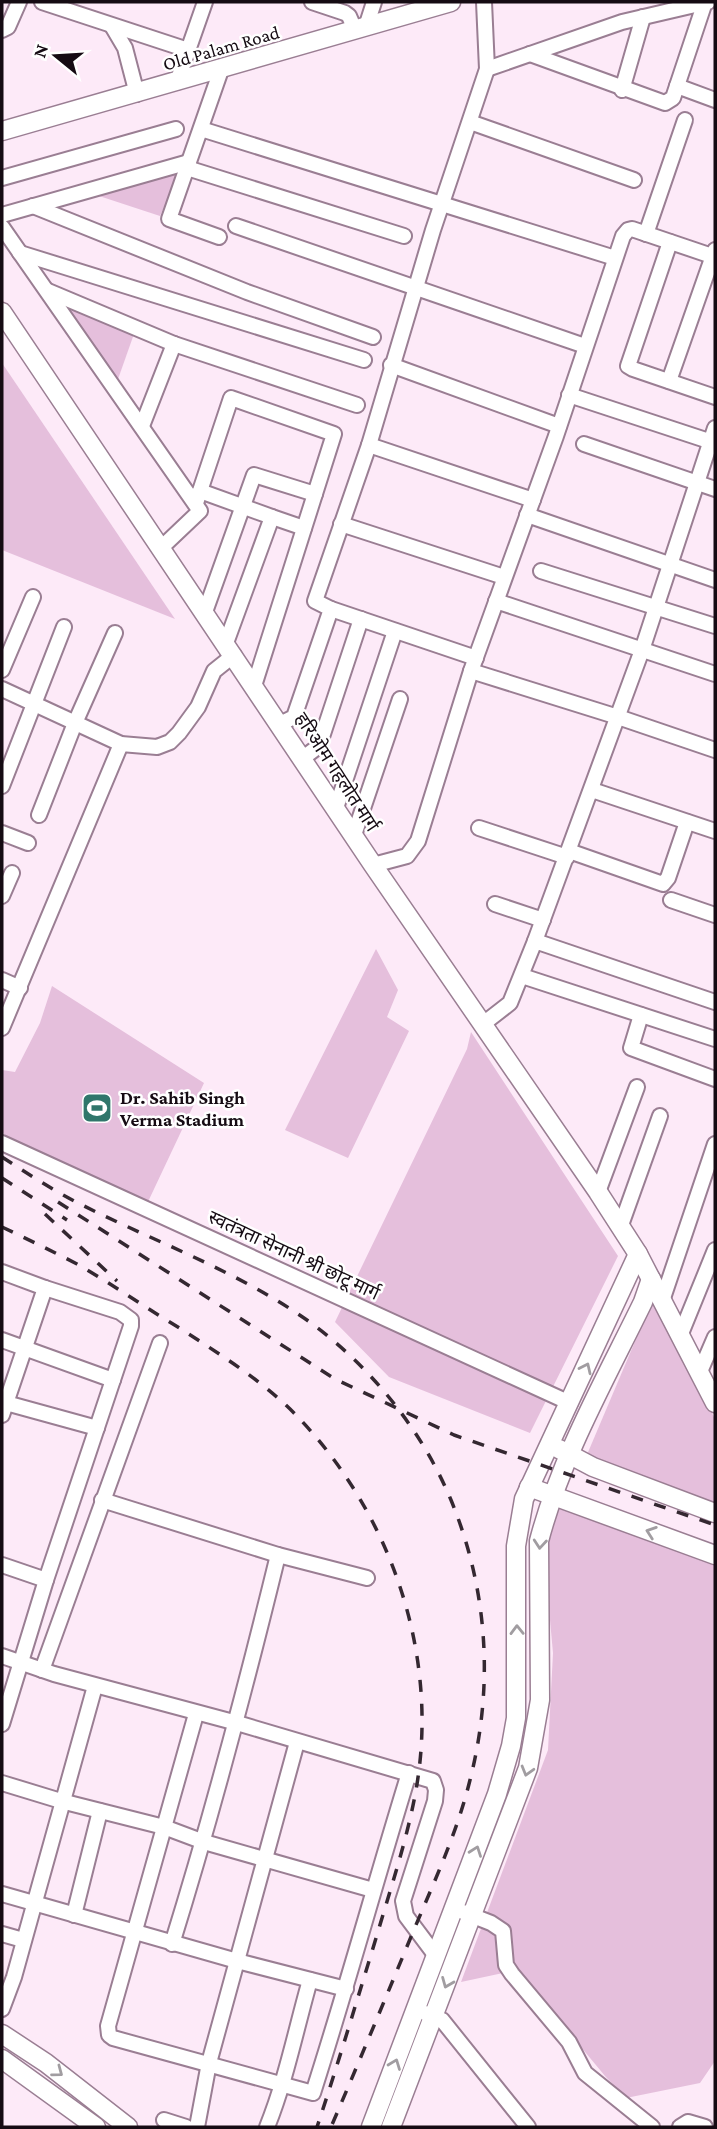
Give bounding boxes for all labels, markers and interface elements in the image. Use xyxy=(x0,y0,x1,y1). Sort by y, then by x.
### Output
north arrow xyxy=(21,21,91,91)
street label: Old Palam Road xyxy=(160,21,282,75)
text: N xyxy=(28,41,52,60)
street label: हरिओम गहलोत मार्ग xyxy=(291,708,385,836)
place label: Dr. Sahib Singh Verma Stadium xyxy=(119,1087,245,1130)
sports icon: Dr. Sahib Singh Verma Stadium xyxy=(80,1091,114,1125)
street label: स्वतंत्रता सेनानी श्री छोटू मार्ग xyxy=(204,1205,384,1306)
one-way arrow xyxy=(578,1363,592,1375)
one-way arrow xyxy=(645,1526,657,1540)
one-way arrow xyxy=(533,1539,548,1550)
one-way arrow xyxy=(509,1624,525,1634)
one-way arrow xyxy=(521,1764,536,1776)
one-way arrow xyxy=(468,1846,482,1858)
one-way arrow xyxy=(441,1977,455,1989)
one-way arrow xyxy=(387,2058,401,2070)
one-way arrow xyxy=(50,2064,63,2077)

